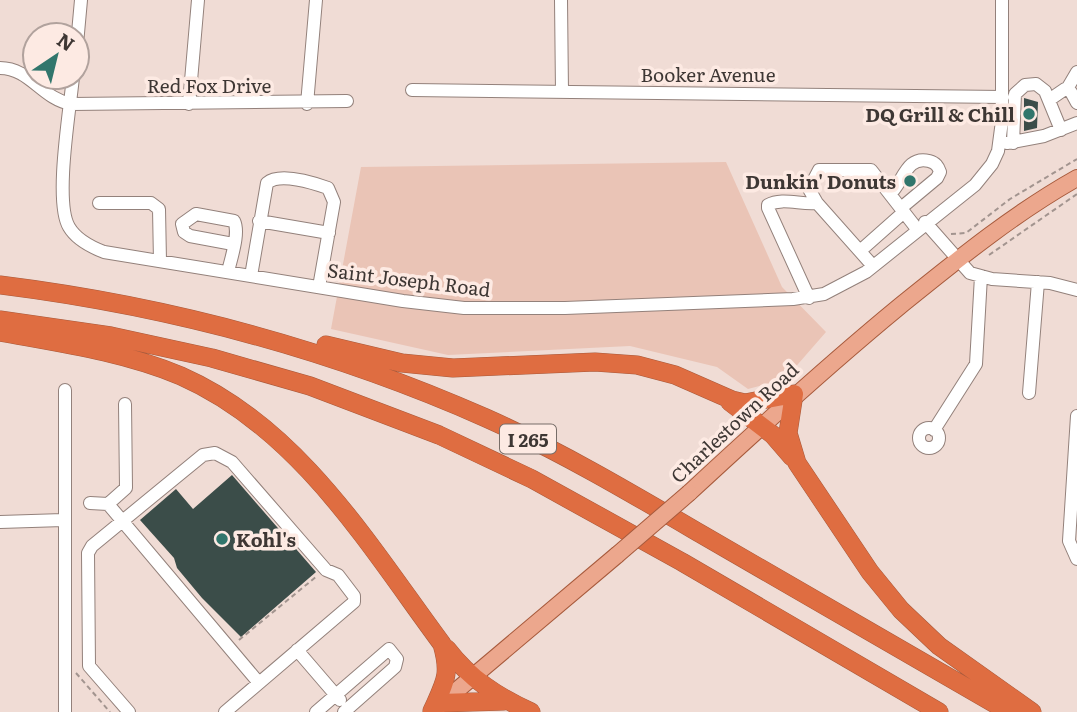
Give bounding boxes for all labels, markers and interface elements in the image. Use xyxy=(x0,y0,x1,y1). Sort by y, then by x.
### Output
north arrow xyxy=(21,21,91,91)
text: N xyxy=(52,25,81,57)
street label: Booker Avenue xyxy=(640,60,776,88)
street label: Red Fox Drive xyxy=(147,71,271,99)
place label: DQ Grill & Chill xyxy=(865,100,1015,128)
marker: DQ Grill & Chill xyxy=(1021,106,1037,122)
place label: Dunkin' Donuts xyxy=(745,167,896,195)
marker: Dunkin' Donuts xyxy=(902,173,918,189)
street label: Saint Joseph Road xyxy=(326,255,492,303)
street label: Charlestown Road xyxy=(664,355,804,489)
road number: I 265 xyxy=(500,424,556,454)
place label: Kohl's xyxy=(236,525,296,553)
marker: Kohl's xyxy=(214,531,230,547)

